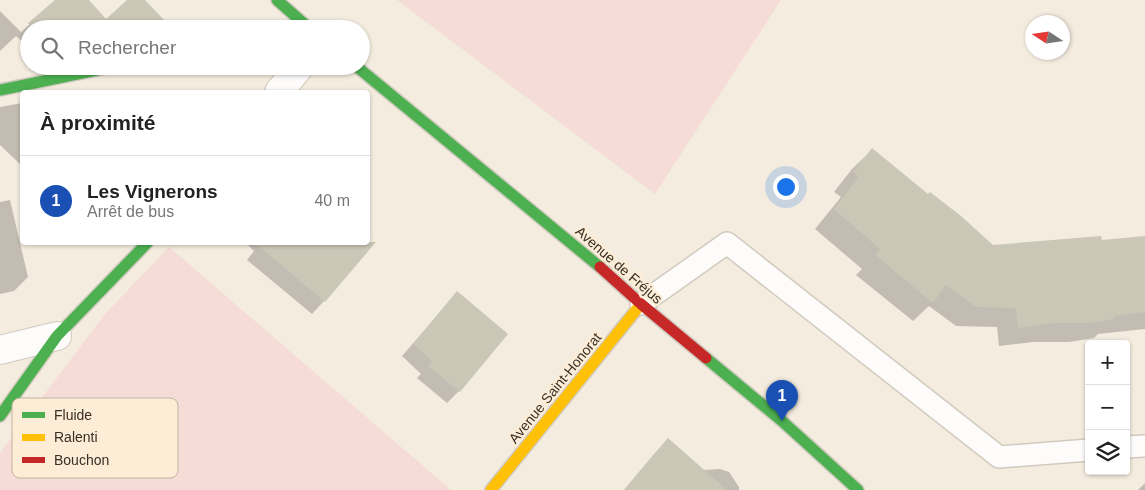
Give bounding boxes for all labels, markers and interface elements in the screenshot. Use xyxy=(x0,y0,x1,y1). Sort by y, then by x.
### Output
north arrow xyxy=(1025,15,1070,60)
search box xyxy=(20,20,370,75)
icon: search xyxy=(38,34,66,62)
text: Rechercher xyxy=(78,37,176,58)
text: À proximité xyxy=(40,111,156,134)
your location xyxy=(773,174,799,200)
text: Les Vignerons xyxy=(87,181,218,202)
text: 1 xyxy=(52,192,60,209)
text: 40 m xyxy=(314,192,350,209)
text: Arrêt de bus xyxy=(87,203,174,220)
street label: Avenue de Fréjus xyxy=(572,223,666,307)
street label: Avenue Saint-Honorat xyxy=(506,329,605,446)
map controls xyxy=(1085,340,1130,475)
button: + xyxy=(1085,340,1130,385)
pin: 1 xyxy=(766,380,798,421)
button: − xyxy=(1085,385,1130,430)
legend xyxy=(12,398,178,478)
text: Fluide xyxy=(54,407,92,423)
text: Ralenti xyxy=(54,429,98,445)
button: layers xyxy=(1085,430,1130,475)
text: Bouchon xyxy=(54,452,109,468)

